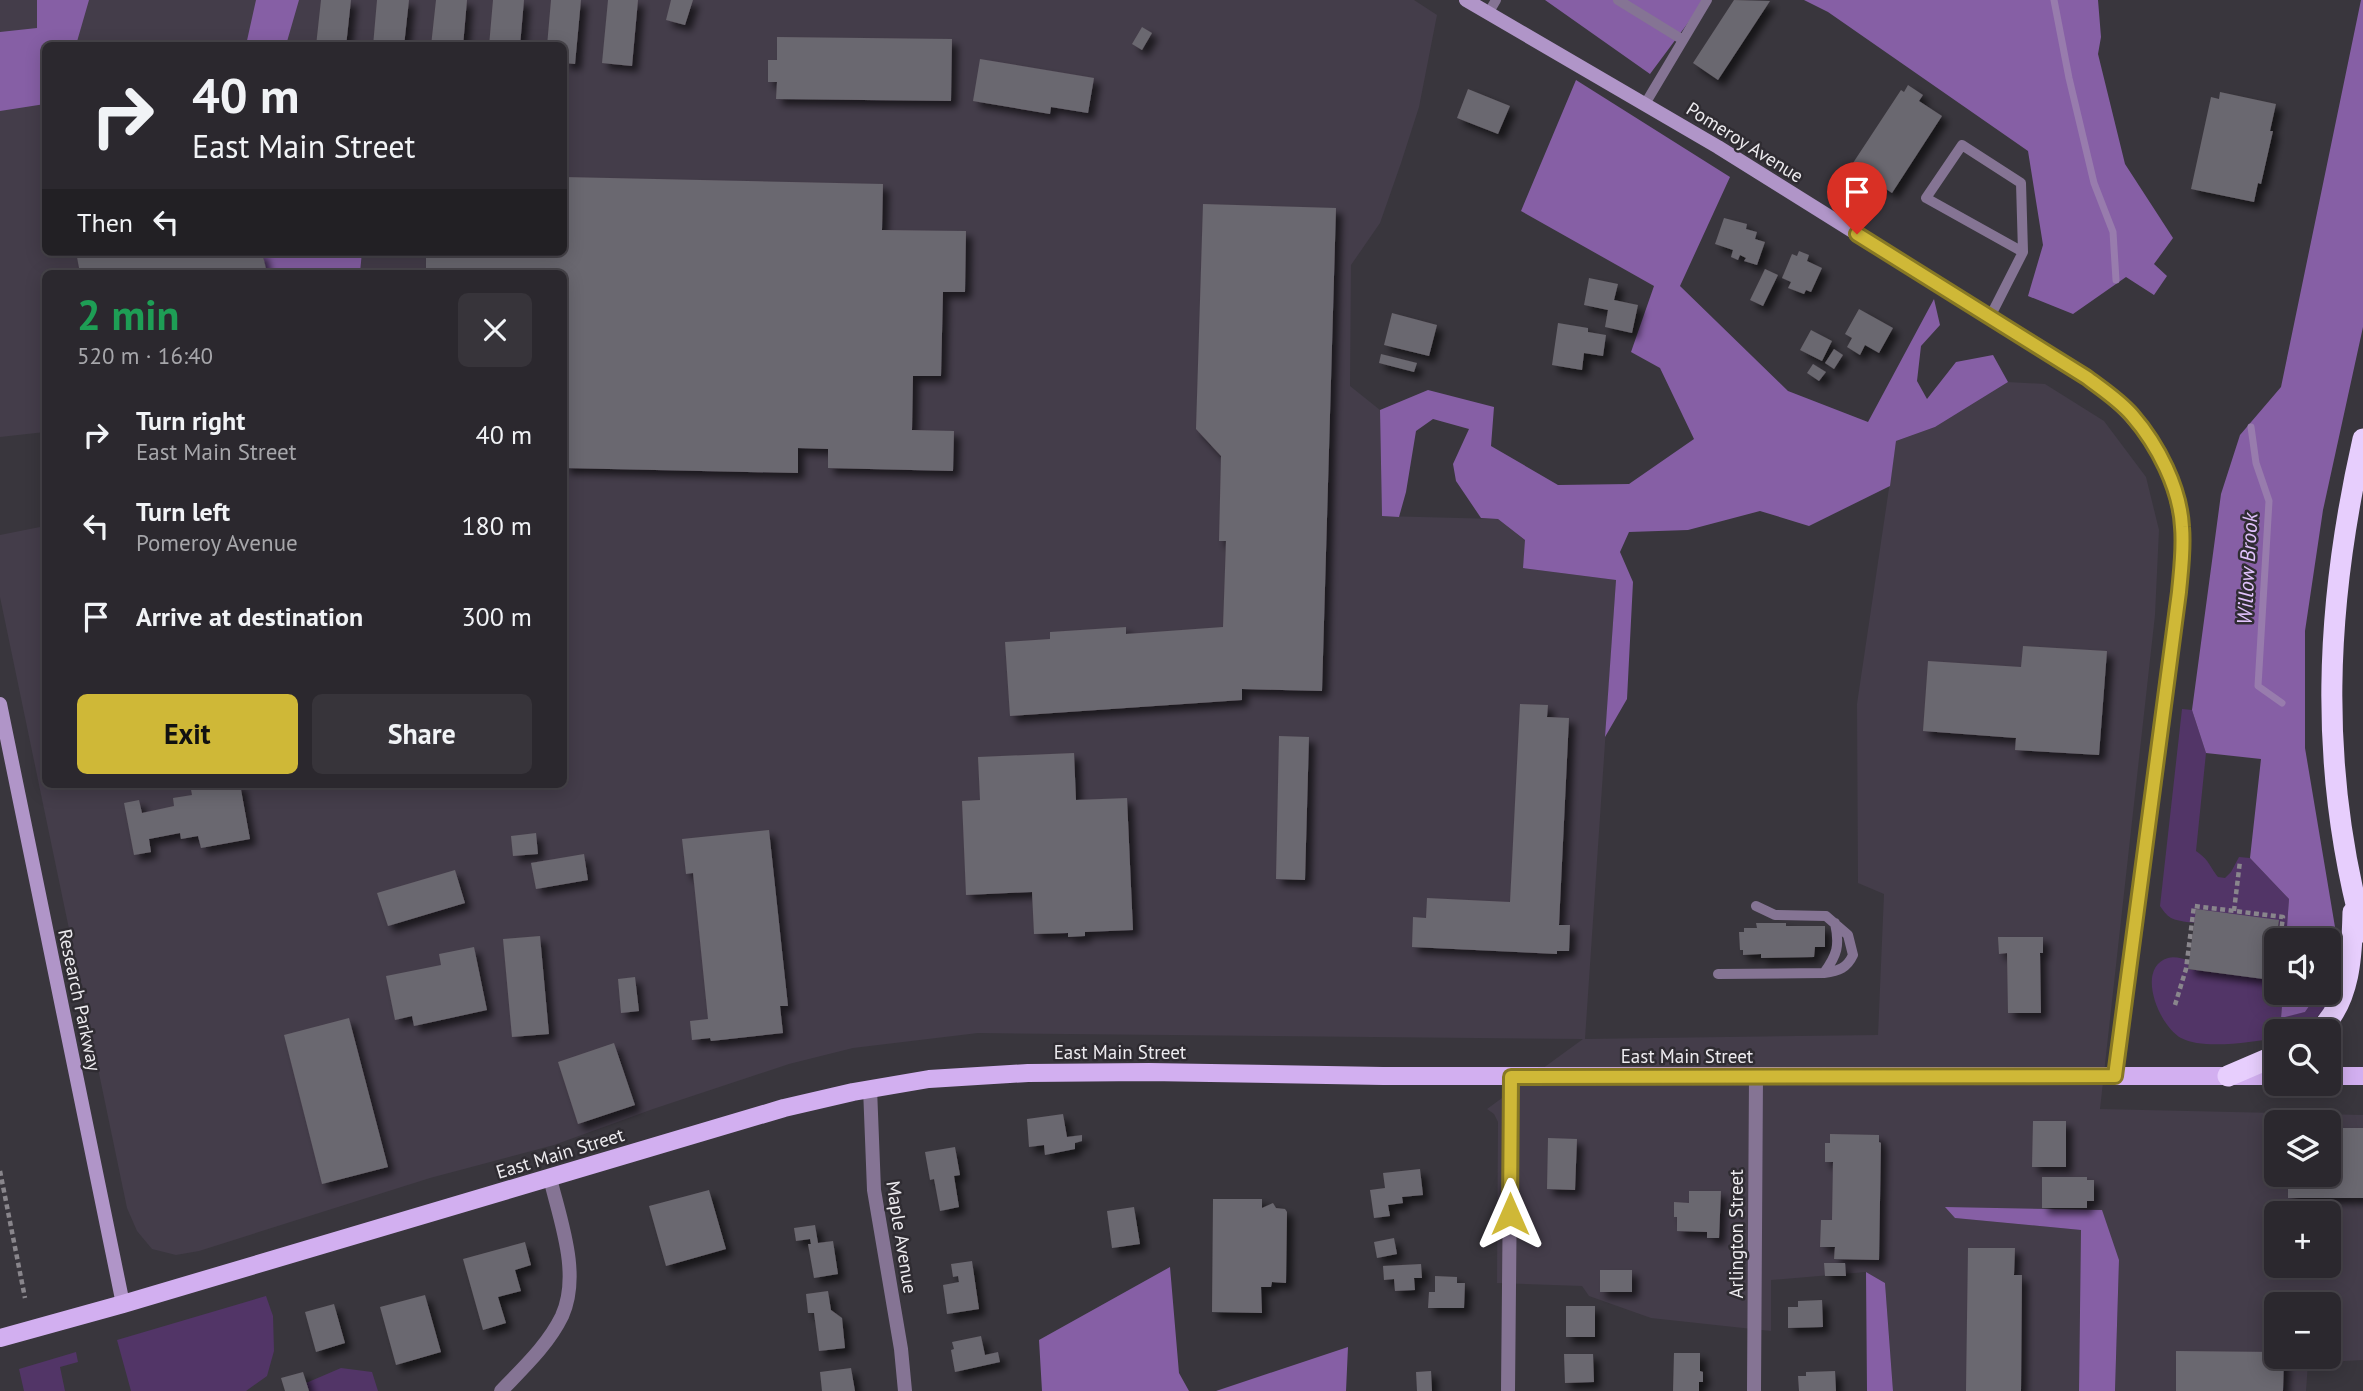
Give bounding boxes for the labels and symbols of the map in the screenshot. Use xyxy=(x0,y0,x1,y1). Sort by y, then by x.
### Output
street label: Pomeroy Avenue xyxy=(1682,96,1808,188)
pin xyxy=(1827,162,1887,234)
water label: Willow Brook xyxy=(2231,511,2263,626)
street label: Research Parkway xyxy=(53,927,107,1073)
street label: East Main Street xyxy=(1054,1040,1187,1064)
street label: East Main Street xyxy=(1621,1044,1754,1068)
street label: East Main Street xyxy=(493,1122,627,1184)
street label: Arlington Street xyxy=(1724,1169,1748,1299)
position arrow xyxy=(1473,1177,1547,1251)
street label: Maple Avenue xyxy=(881,1179,923,1295)

